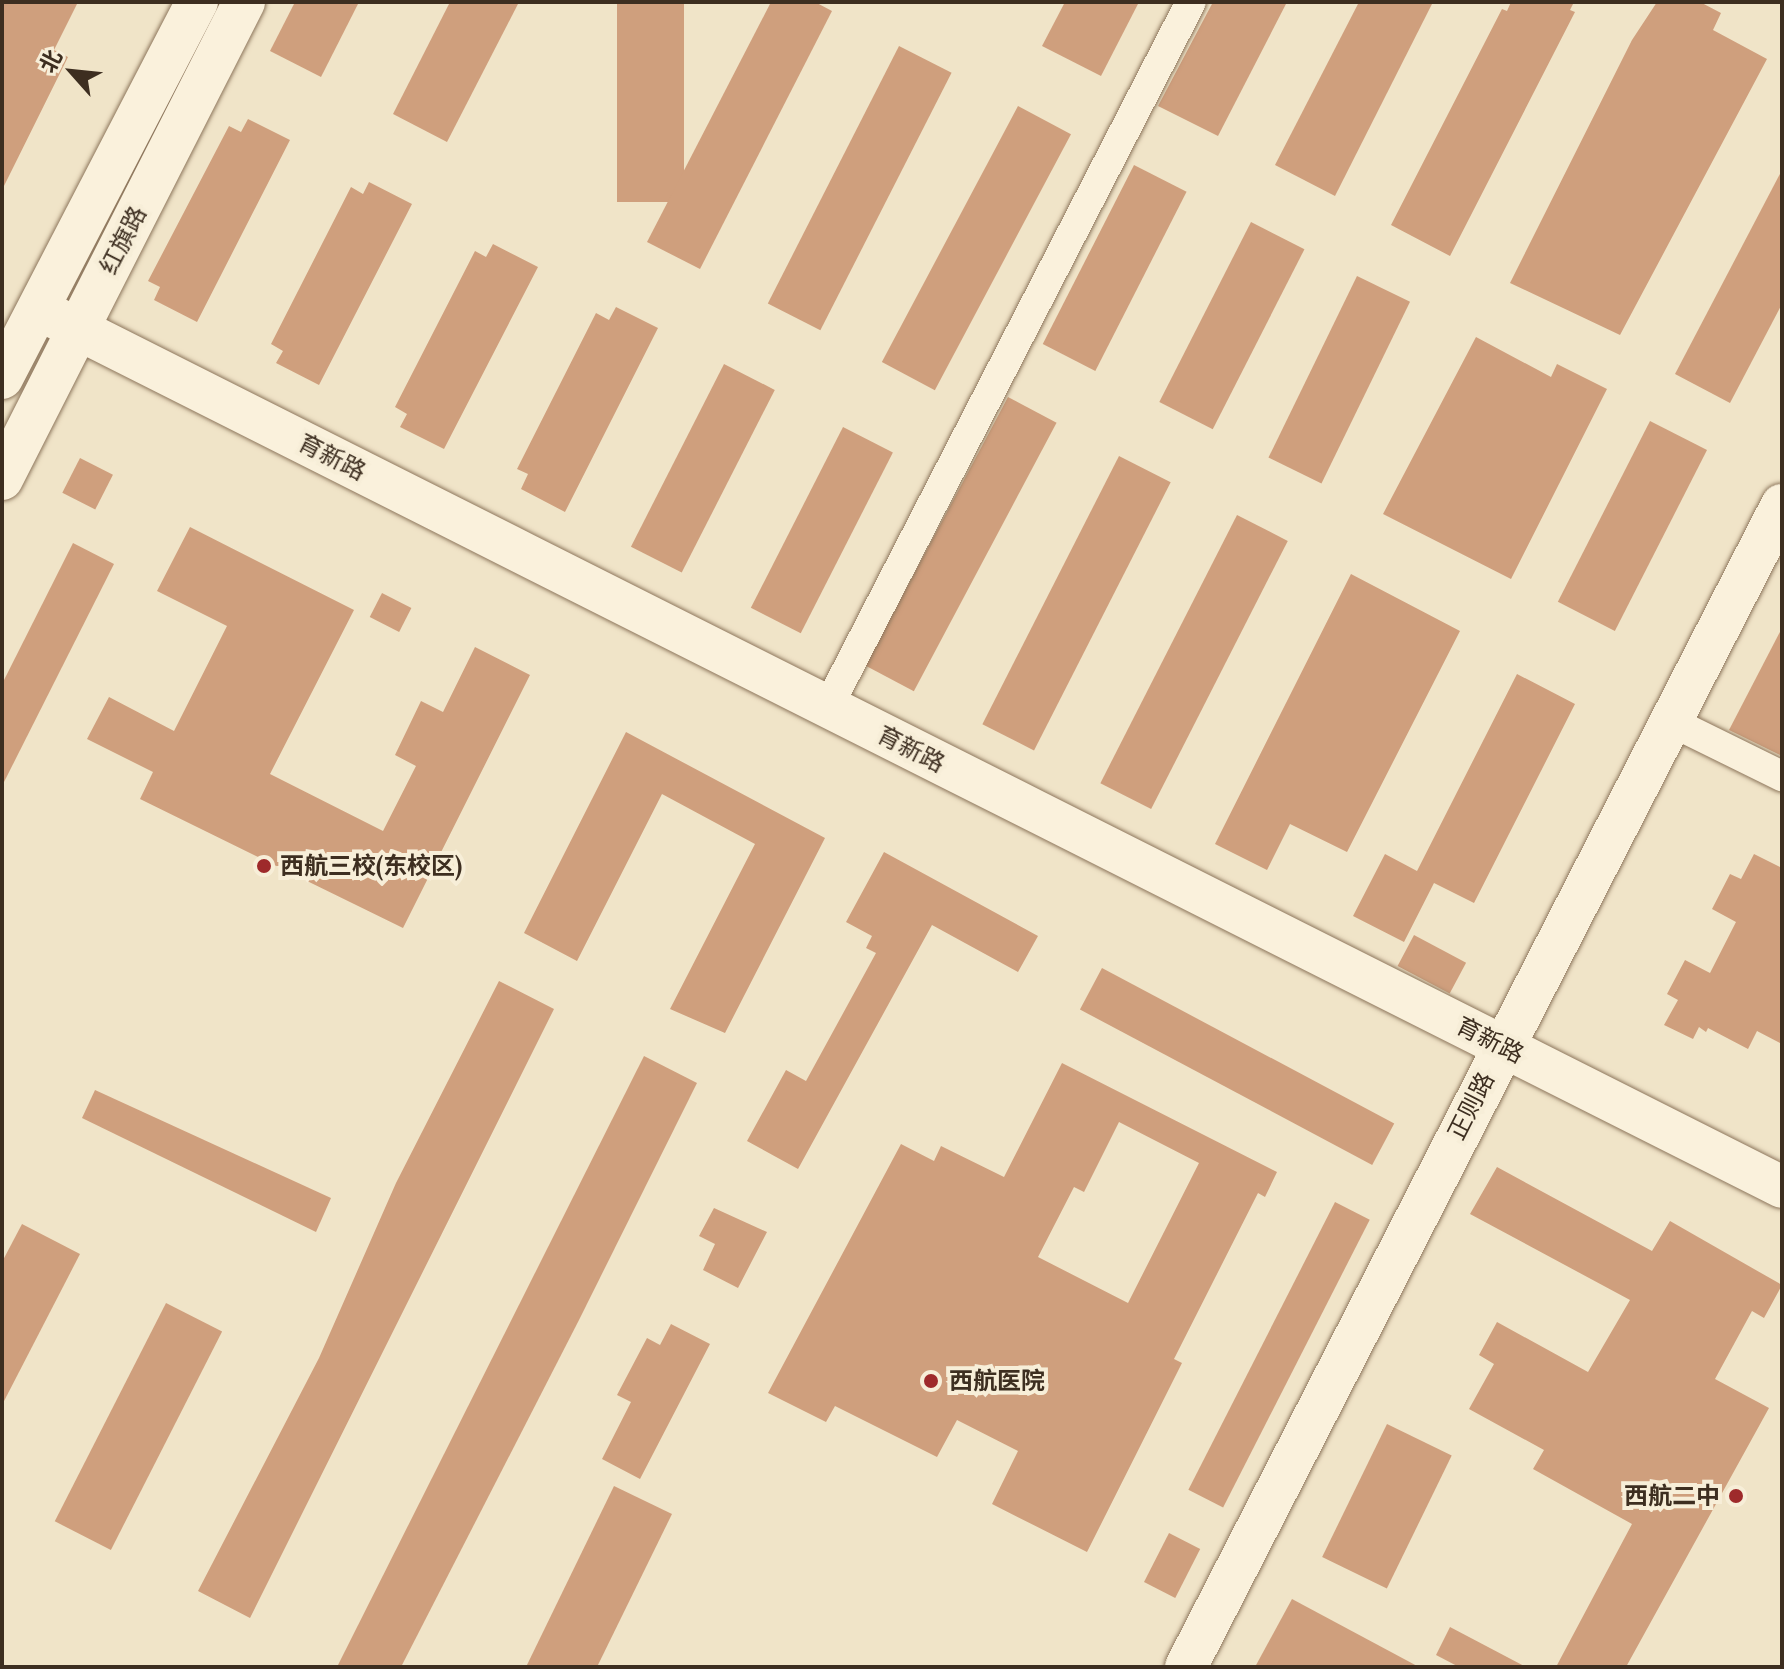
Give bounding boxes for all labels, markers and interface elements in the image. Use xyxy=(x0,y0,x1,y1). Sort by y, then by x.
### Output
north arrow xyxy=(32,32,112,112)
text: 北 xyxy=(33,45,68,77)
street label: 红旗路 xyxy=(94,201,152,279)
street label: 育新路 xyxy=(293,428,371,486)
street label: 育新路 xyxy=(872,720,950,778)
place label: 西航三校(东校区) xyxy=(280,852,462,880)
marker: 西航三校(东校区) xyxy=(255,857,273,875)
street label: 育新路 xyxy=(1451,1011,1529,1069)
street label: 正则路 xyxy=(1442,1067,1500,1145)
place label: 西航医院 xyxy=(949,1367,1045,1395)
marker: 西航医院 xyxy=(920,1370,942,1392)
place label: 西航二中 xyxy=(1624,1482,1720,1510)
marker: 西航二中 xyxy=(1727,1487,1745,1505)

